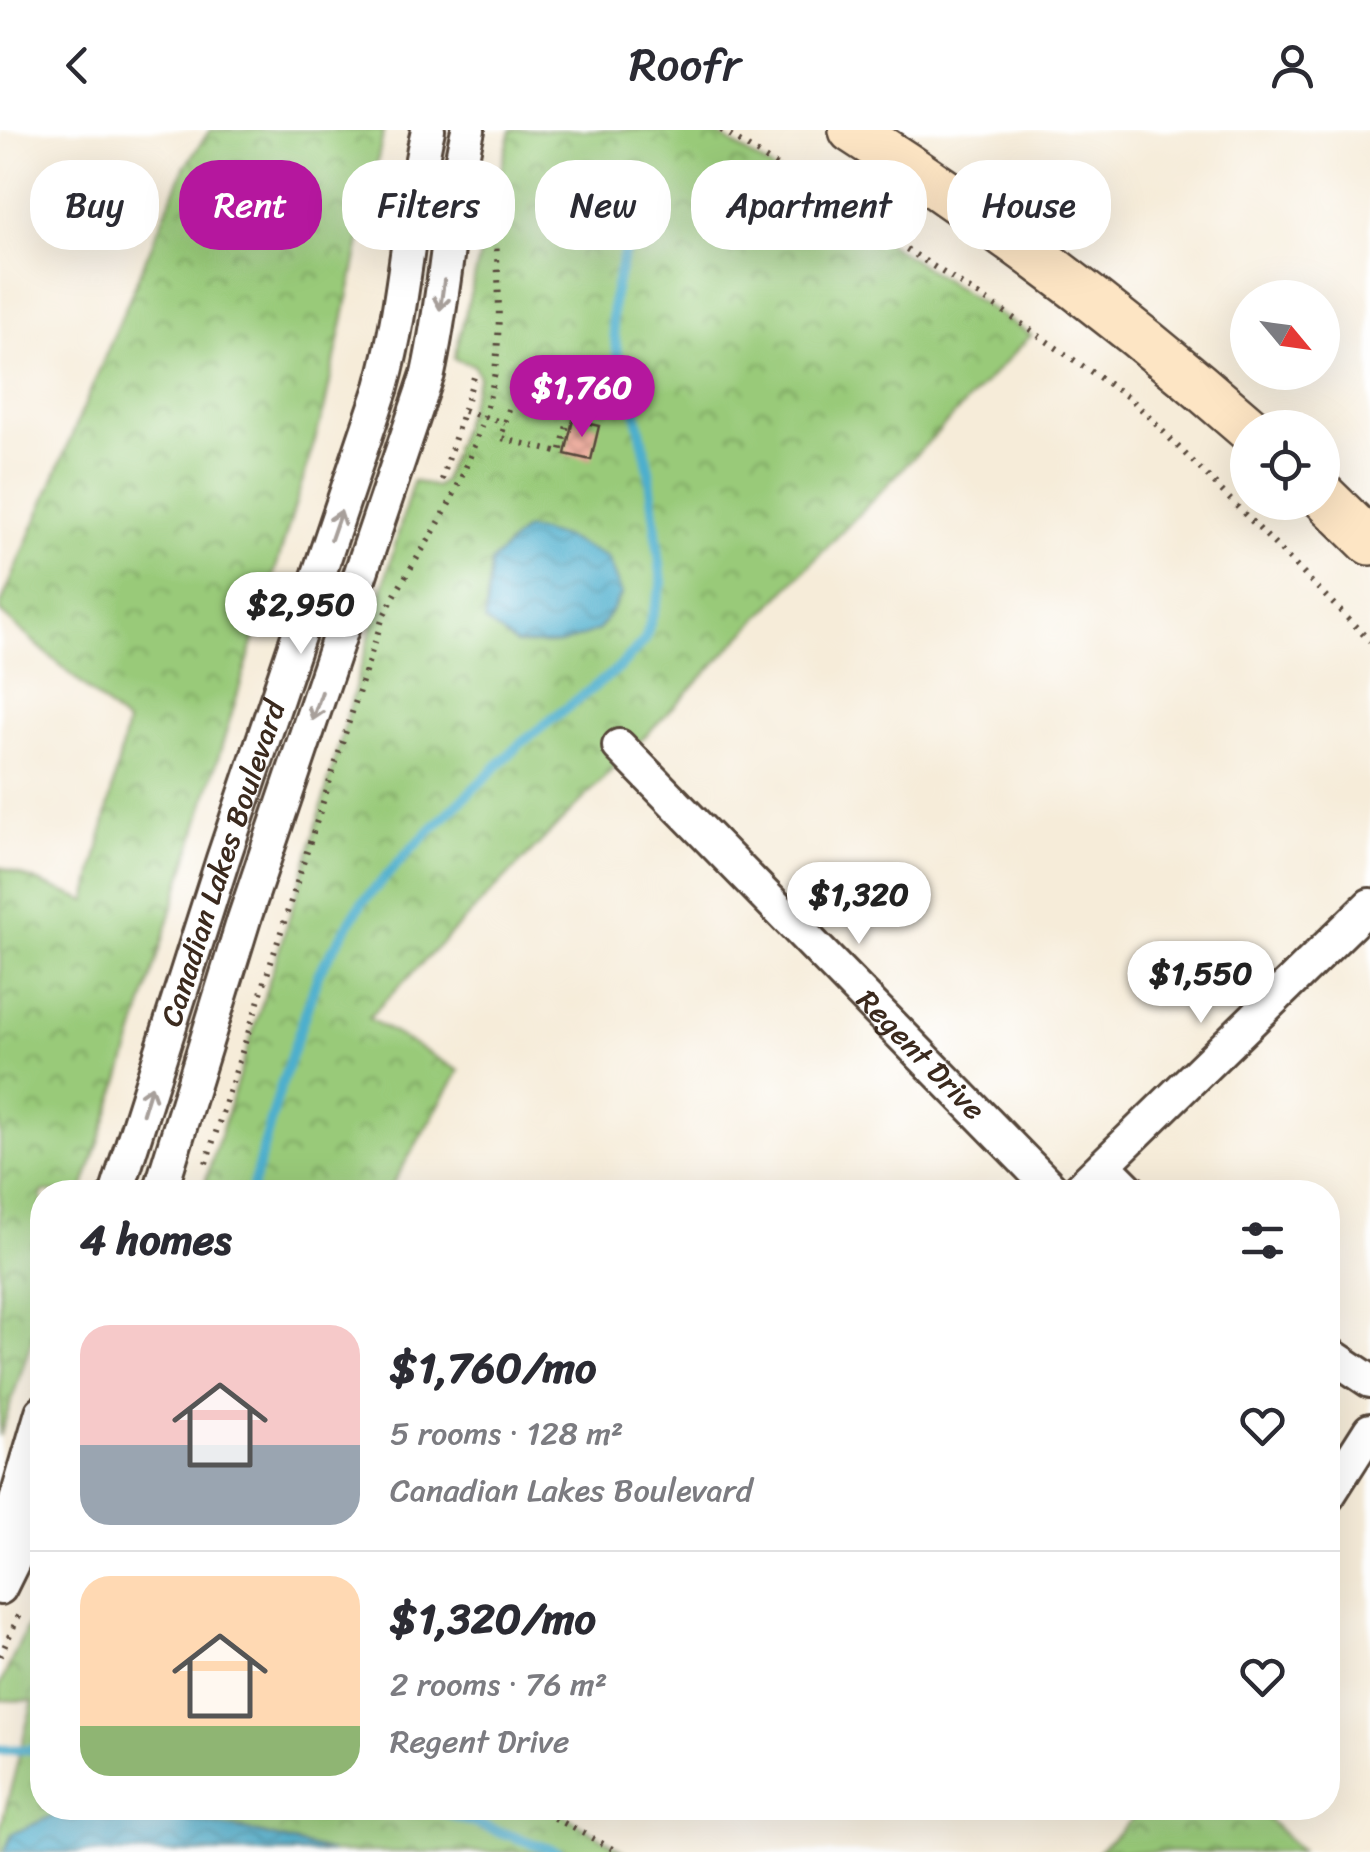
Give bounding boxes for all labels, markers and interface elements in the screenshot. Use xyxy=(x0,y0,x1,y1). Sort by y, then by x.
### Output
text: Roofr xyxy=(629,25,741,105)
icon: back xyxy=(50,38,105,93)
icon: person xyxy=(1265,38,1320,93)
chip: Buy xyxy=(30,160,159,250)
chip: Rent xyxy=(179,160,322,250)
chip: Filters xyxy=(342,160,515,250)
chip: New xyxy=(535,160,671,250)
chip: Apartment xyxy=(691,160,927,250)
chip: House xyxy=(947,160,1111,250)
one-way arrow xyxy=(432,279,450,311)
north arrow xyxy=(1230,280,1340,390)
map controls xyxy=(1230,280,1340,520)
pin: $1,760 xyxy=(501,355,663,440)
text: $1,760 xyxy=(532,359,632,416)
button: locate xyxy=(1230,410,1340,520)
one-way arrow xyxy=(329,510,347,541)
pin: $2,950 xyxy=(220,572,382,657)
text: $2,950 xyxy=(247,576,355,633)
one-way arrow xyxy=(307,690,325,721)
street label: Canadian Lakes Boulevard xyxy=(144,691,302,1033)
pin: $1,320 xyxy=(778,862,940,947)
text: $1,320 xyxy=(809,866,909,923)
pin: $1,550 xyxy=(1120,941,1282,1026)
text: $1,550 xyxy=(1149,945,1253,1002)
street label: Regent Drive xyxy=(843,976,999,1134)
one-way arrow xyxy=(139,1084,157,1116)
text: 4 homes xyxy=(80,1203,232,1277)
icon: filters xyxy=(1235,1213,1290,1268)
text: $1,760/mo xyxy=(390,1331,596,1405)
icon: home xyxy=(160,1365,280,1485)
icon: heart xyxy=(1235,1398,1290,1453)
text: 5 rooms · 128 m² xyxy=(390,1405,623,1462)
text: Canadian Lakes Boulevard xyxy=(390,1462,753,1519)
text: $1,320/mo xyxy=(390,1582,596,1656)
icon: home xyxy=(160,1616,280,1736)
icon: heart xyxy=(1235,1649,1290,1704)
text: 2 rooms · 76 m² xyxy=(390,1656,607,1713)
text: Regent Drive xyxy=(390,1713,569,1770)

